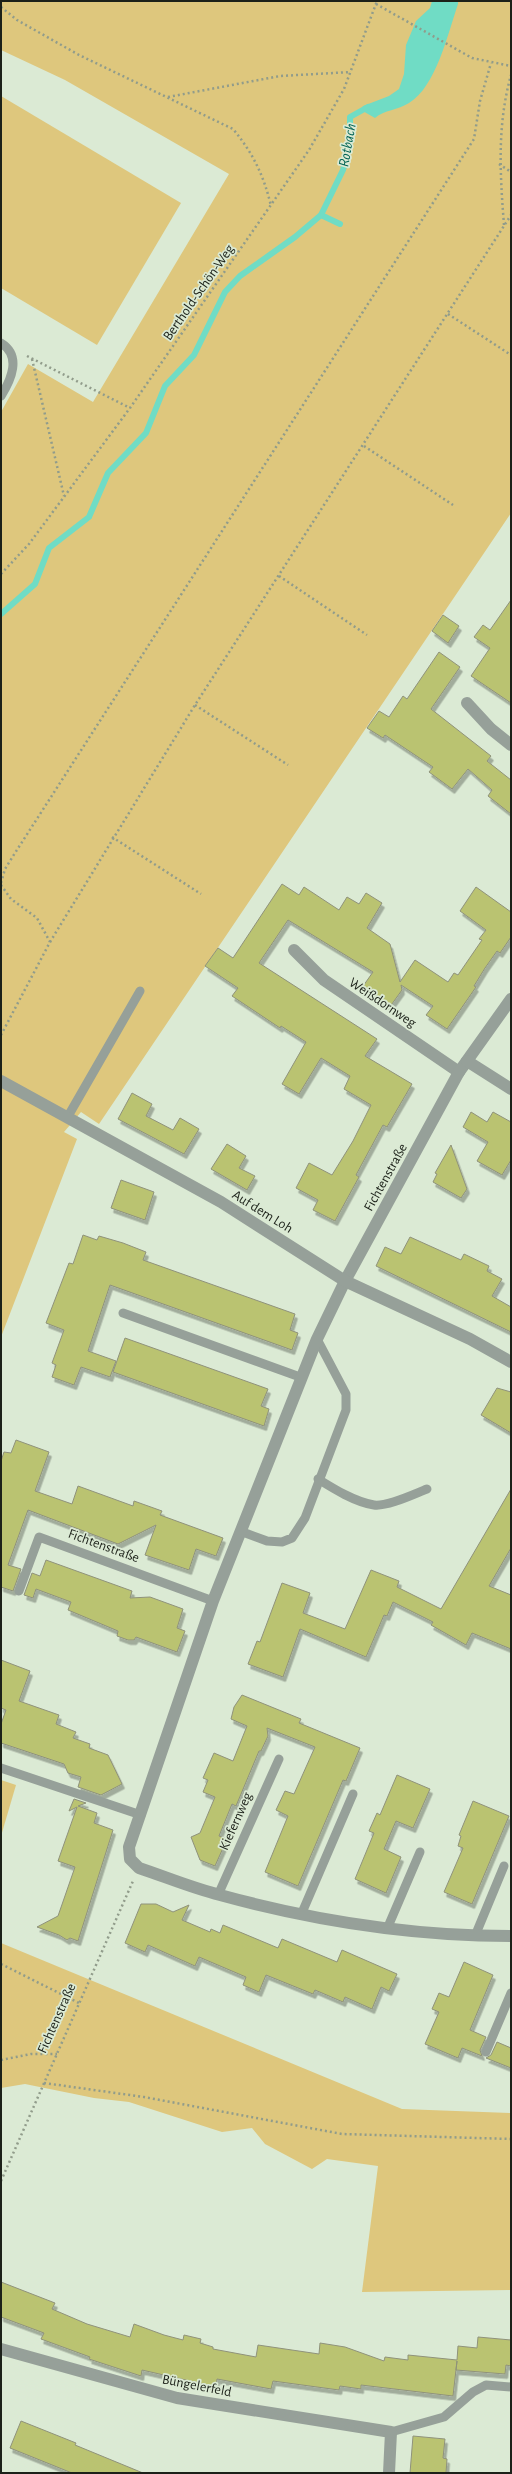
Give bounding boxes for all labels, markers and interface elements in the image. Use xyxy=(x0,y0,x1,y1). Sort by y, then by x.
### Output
water label: Rotbach xyxy=(336,122,359,168)
street label: Berthold-Schön-Weg xyxy=(161,242,237,343)
street label: Weißdornweg xyxy=(346,975,419,1030)
street label: Fichtenstraße xyxy=(362,1141,410,1214)
street label: Auf dem Loh xyxy=(230,1188,295,1236)
street label: Fichtenstraße xyxy=(66,1527,141,1565)
street label: Kiefernweg xyxy=(217,1790,255,1852)
street label: Fichtenstraße xyxy=(35,1981,79,2055)
street label: Büngelerfeld xyxy=(161,2372,233,2400)

